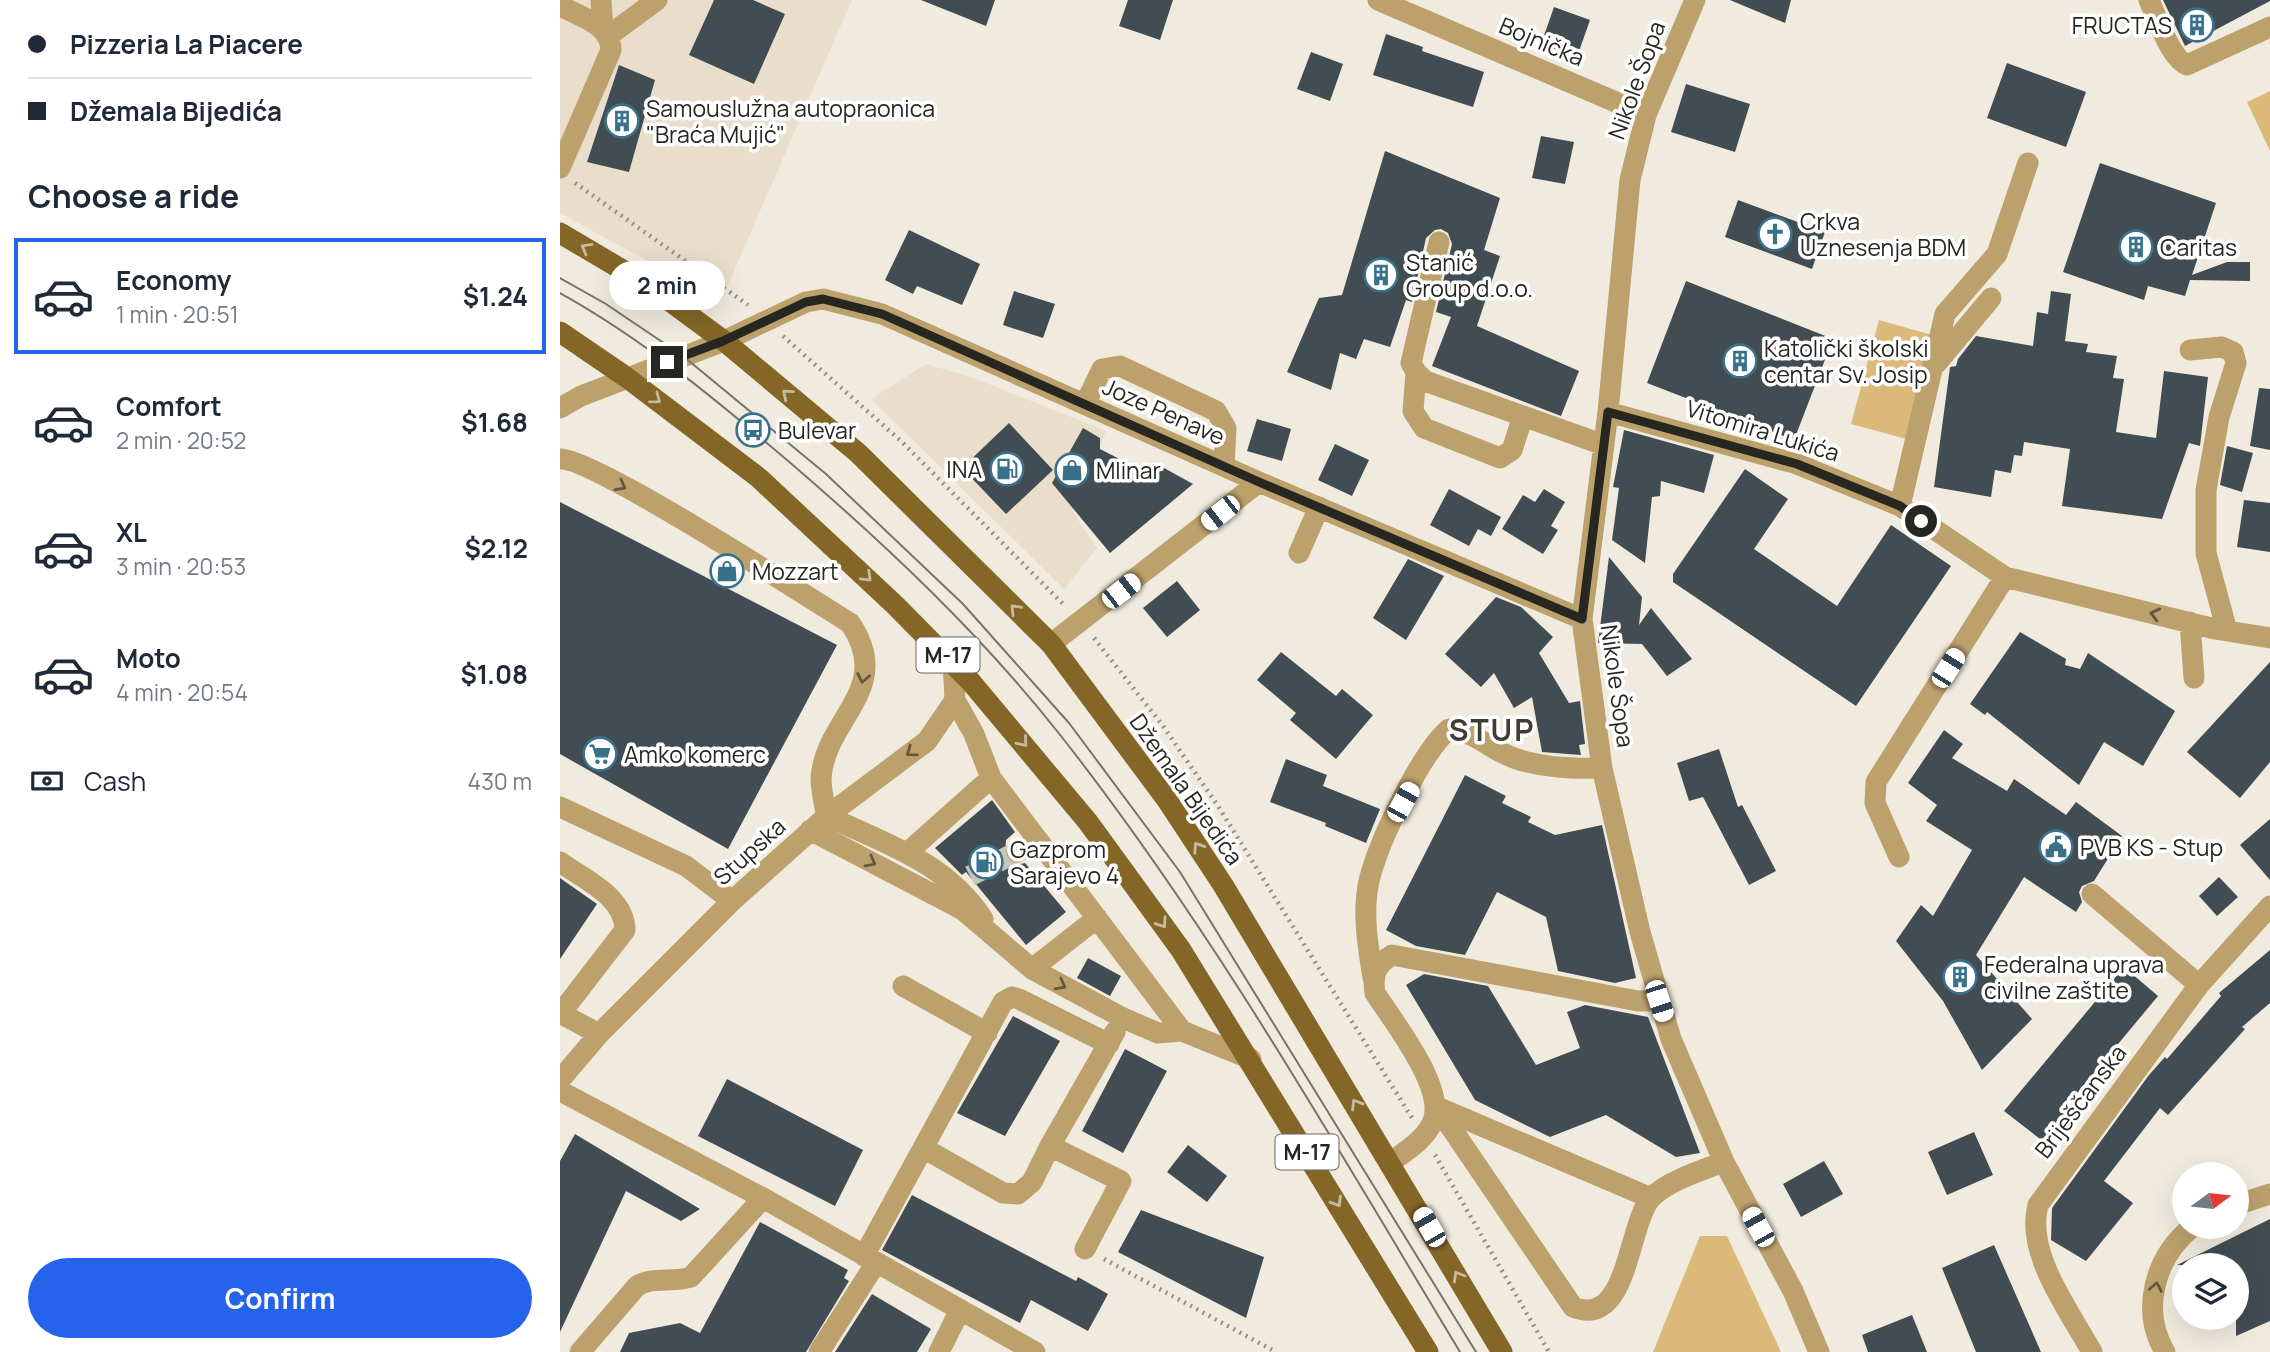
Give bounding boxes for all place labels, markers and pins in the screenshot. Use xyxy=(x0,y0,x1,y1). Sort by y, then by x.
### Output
building icon: FRUCTAS xyxy=(2178,6,2216,44)
place label: FRUCTAS xyxy=(2072,9,2172,41)
place label: Samouslužna autopraonica "Braća Mujić" xyxy=(646,92,935,150)
building icon: Samouslužna autopraonica "Braća Mujić" xyxy=(603,102,641,140)
place label: Crkva Uznesenja BDM xyxy=(1800,205,1966,263)
church icon: Crkva Uznesenja BDM xyxy=(1756,215,1794,253)
building icon: Caritas xyxy=(2117,228,2155,266)
place label: Caritas xyxy=(2160,231,2237,263)
place label: Stanić Group d.o.o. xyxy=(1406,246,1533,304)
building icon: Stanić Group d.o.o. xyxy=(1362,256,1400,294)
place label: Katolički školski centar Sv. Josip xyxy=(1764,332,1929,390)
building icon: Katolički školski centar Sv. Josip xyxy=(1721,342,1759,380)
bus stop icon: Bulevar xyxy=(734,411,772,449)
place label: Bulevar xyxy=(778,414,856,446)
fuel station icon: INA xyxy=(988,450,1026,488)
shop icon: Mlinar xyxy=(1053,451,1091,489)
place label: INA xyxy=(946,453,982,485)
place label: Mlinar xyxy=(1096,454,1161,486)
shop icon: Mozzart xyxy=(708,552,746,590)
place label: Mozzart xyxy=(752,555,838,587)
supermarket icon: Amko komerc xyxy=(581,735,619,773)
place label: Amko komerc xyxy=(624,738,766,770)
public building icon: PVB KS - Stup xyxy=(2037,828,2075,866)
place label: PVB KS - Stup xyxy=(2080,831,2223,863)
place label: Gazprom Sarajevo 4 xyxy=(1010,833,1119,891)
fuel station icon: Gazprom Sarajevo 4 xyxy=(967,843,1005,881)
place label: Federalna uprava civilne zaštite xyxy=(1984,948,2164,1006)
building icon: Federalna uprava civilne zaštite xyxy=(1941,958,1979,996)

